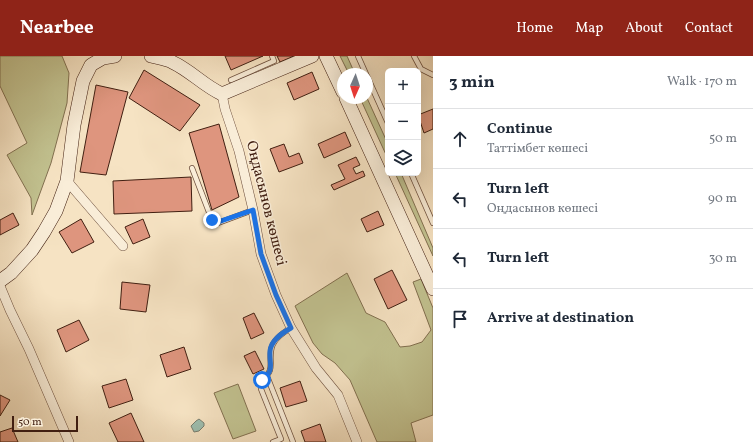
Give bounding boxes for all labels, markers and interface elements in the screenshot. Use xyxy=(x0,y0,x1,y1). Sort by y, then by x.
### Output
text: Nearbee xyxy=(20,15,94,41)
text: Home xyxy=(516,19,553,38)
text: Map xyxy=(575,19,603,38)
text: About xyxy=(625,19,663,38)
text: Contact xyxy=(685,19,733,38)
north arrow xyxy=(337,68,373,104)
map controls xyxy=(385,68,421,176)
button: + xyxy=(385,68,421,104)
text: 3 min xyxy=(449,71,495,94)
text: Walk · 170 m xyxy=(667,73,737,91)
button: − xyxy=(385,104,421,140)
text: Continue xyxy=(487,119,552,140)
icon: ahead xyxy=(449,128,471,150)
text: 50 m xyxy=(709,130,737,148)
street label: Оңдасынов көшесі xyxy=(240,139,291,268)
button: layers xyxy=(385,140,421,176)
text: Таттімбет көшесі xyxy=(487,140,588,158)
text: Turn left xyxy=(487,179,549,200)
icon: left xyxy=(449,188,471,210)
text: 90 m xyxy=(708,190,737,208)
text: Оңдасынов көшесі xyxy=(487,200,598,218)
route end xyxy=(203,211,221,229)
icon: left xyxy=(449,248,471,270)
text: Turn left xyxy=(487,248,549,269)
text: 30 m xyxy=(709,250,737,268)
icon: arrive xyxy=(449,308,471,330)
text: Arrive at destination xyxy=(487,308,634,329)
route start xyxy=(253,371,271,389)
scale bar xyxy=(12,414,78,433)
text: 50 m xyxy=(18,415,42,430)

